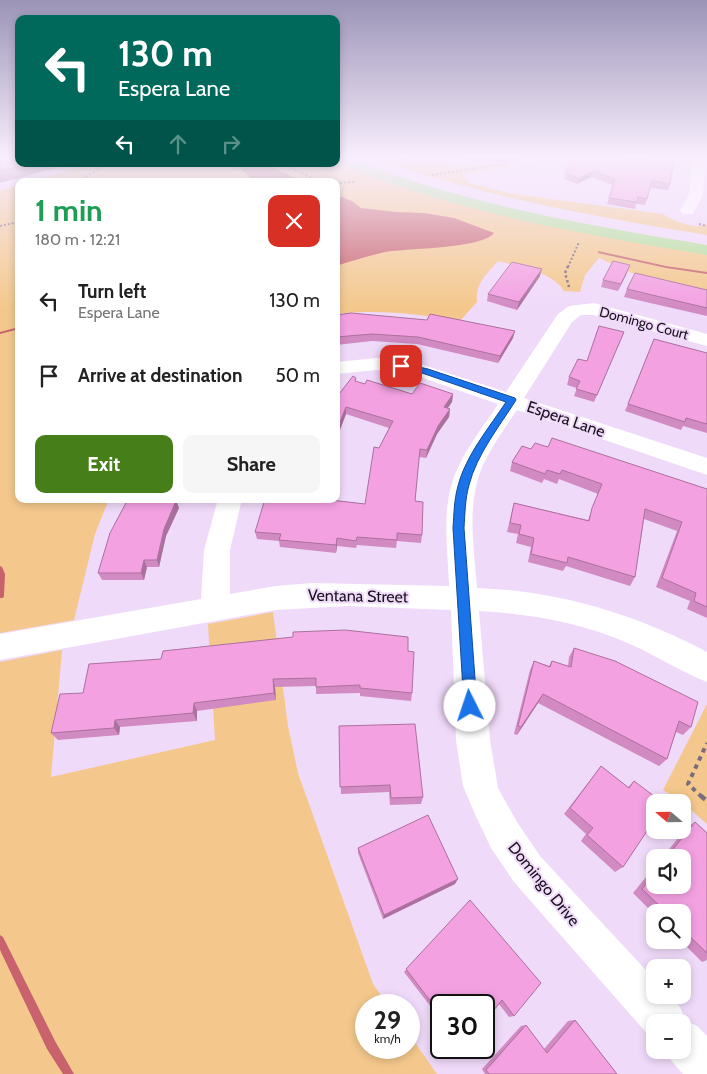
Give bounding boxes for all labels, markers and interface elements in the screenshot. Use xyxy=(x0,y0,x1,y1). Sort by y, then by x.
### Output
text: 130 m xyxy=(118,32,213,75)
icon: left xyxy=(35,35,100,100)
text: Espera Lane xyxy=(118,75,230,102)
icon: left xyxy=(111,130,139,158)
icon: ahead xyxy=(164,130,192,158)
icon: right xyxy=(217,130,245,158)
text: 1 min xyxy=(35,192,103,229)
button: close xyxy=(268,195,320,247)
text: 180 m · 12:21 xyxy=(35,230,120,249)
text: Turn left xyxy=(78,280,146,303)
icon: left xyxy=(35,287,63,315)
text: 130 m xyxy=(269,289,320,312)
street label: Domingo Court xyxy=(598,302,691,344)
text: Espera Lane xyxy=(78,303,160,322)
pin xyxy=(380,345,422,387)
icon: arrive xyxy=(387,352,415,380)
icon: arrive xyxy=(35,362,63,390)
text: Arrive at destination xyxy=(78,364,242,387)
text: 50 m xyxy=(276,364,320,387)
street label: Espera Lane xyxy=(524,397,608,441)
button: Exit xyxy=(35,435,173,493)
button: Share xyxy=(183,435,320,493)
street label: Ventana Street xyxy=(308,586,409,606)
position arrow xyxy=(443,679,495,731)
north arrow xyxy=(646,794,691,839)
map controls xyxy=(646,794,691,1059)
street label: Domingo Drive xyxy=(504,838,584,930)
button: sound xyxy=(646,849,691,894)
button: search xyxy=(646,904,691,949)
button: + xyxy=(646,959,691,1004)
speed limit sign: 30 xyxy=(430,994,495,1059)
text: 29 xyxy=(374,1005,401,1035)
button: − xyxy=(646,1014,691,1059)
text: km/h xyxy=(374,1031,401,1046)

